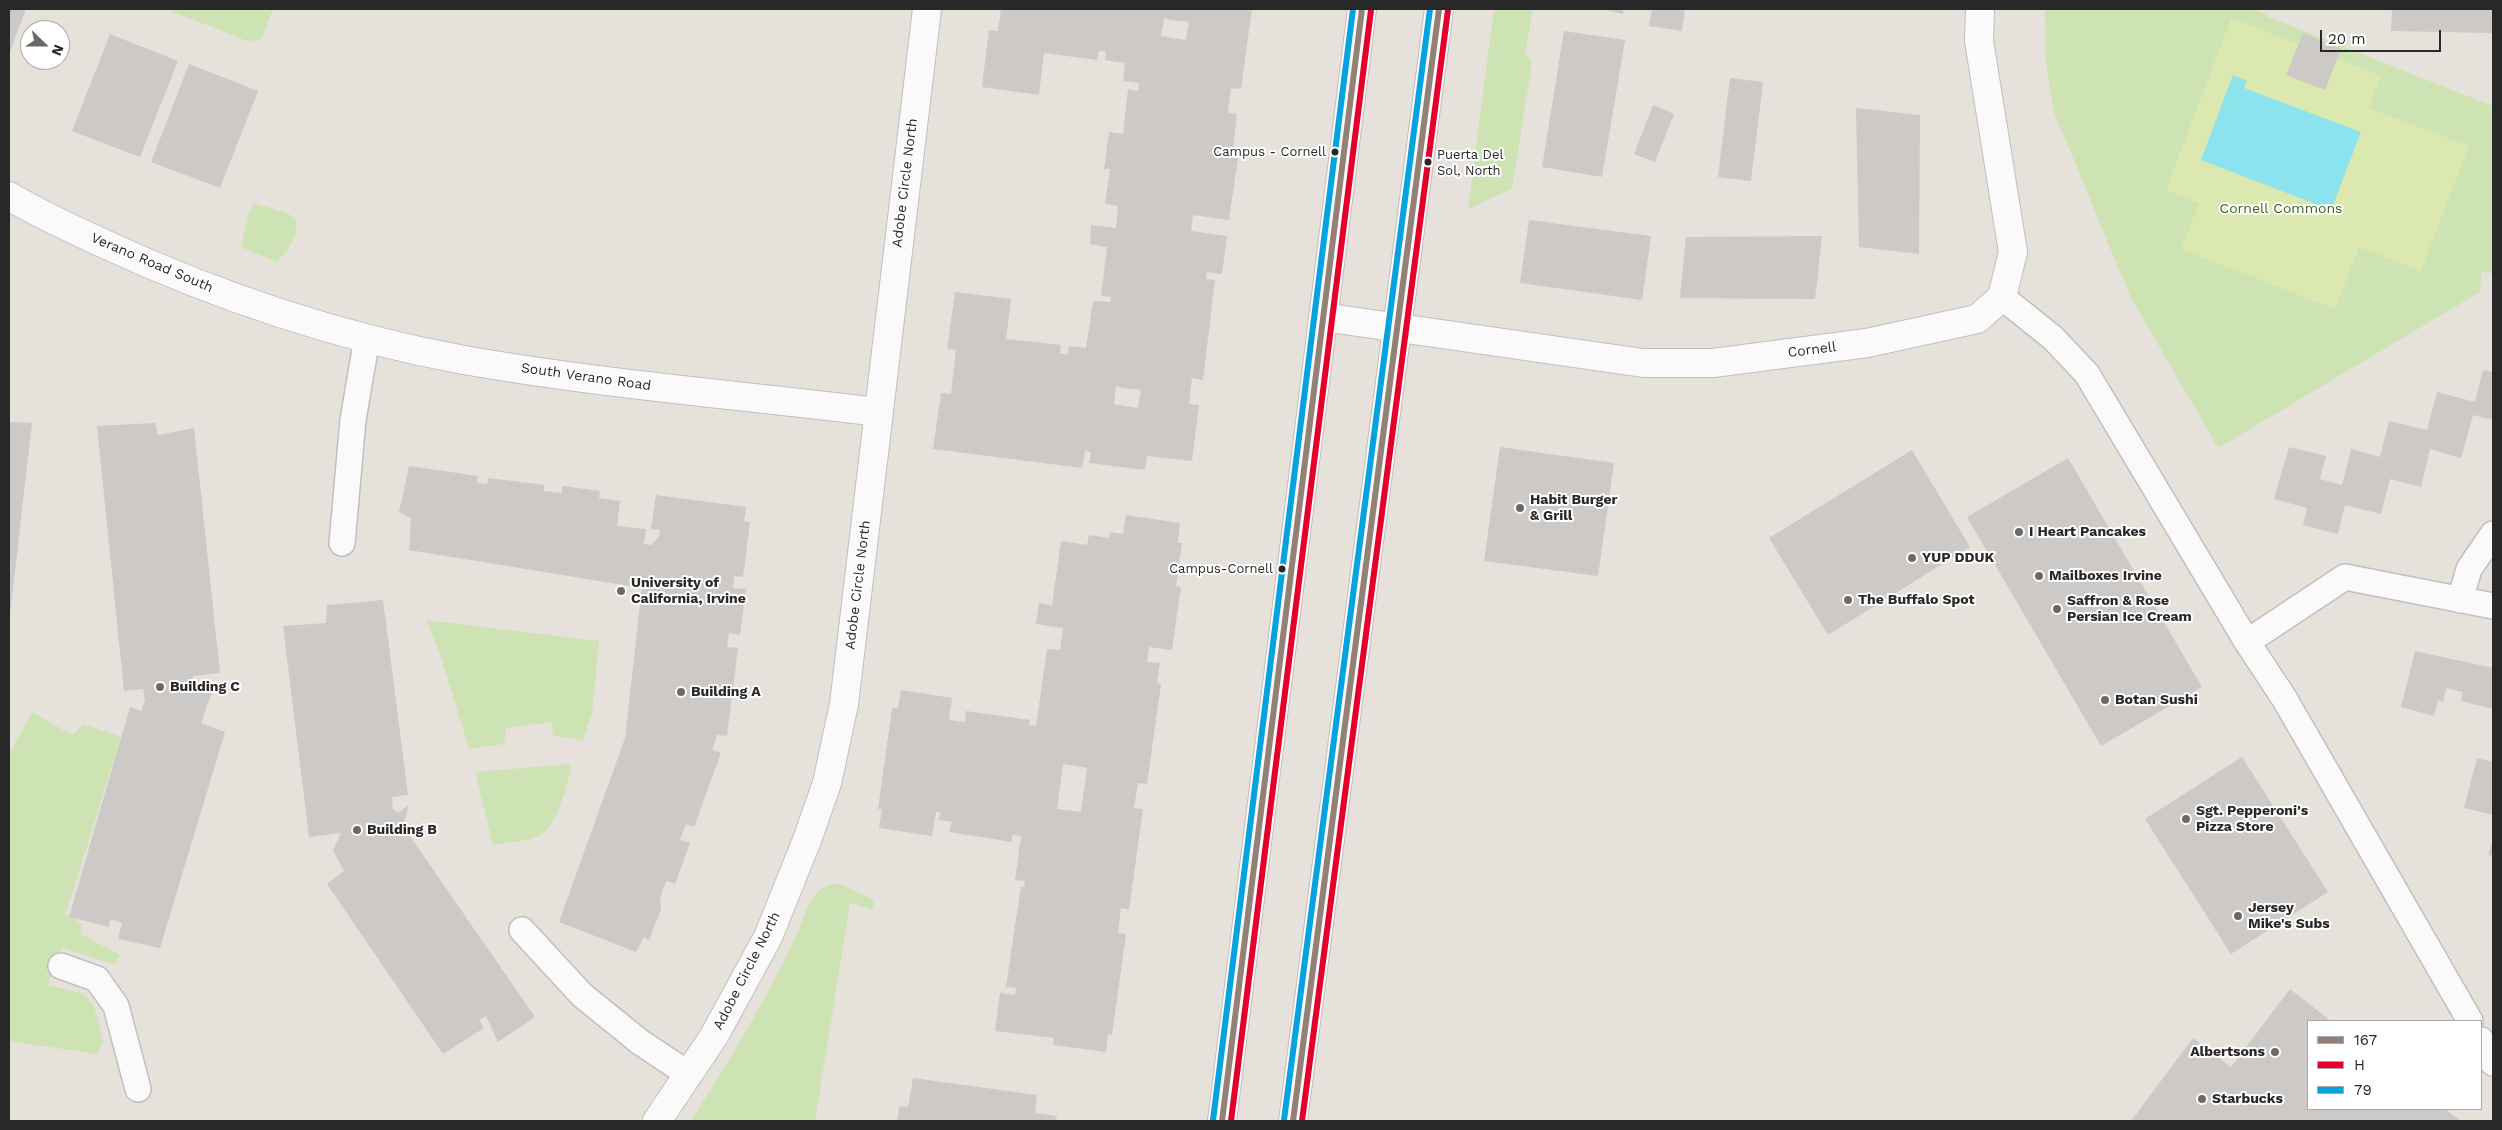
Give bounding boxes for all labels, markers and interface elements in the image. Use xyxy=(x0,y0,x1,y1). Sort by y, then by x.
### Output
north arrow xyxy=(20,20,70,70)
scale bar xyxy=(2322,20,2443,52)
text: 20 m xyxy=(2328,30,2366,48)
text: N xyxy=(49,42,67,58)
street label: Adobe Circle North xyxy=(889,117,921,249)
place label: Campus - Cornell xyxy=(1213,144,1326,160)
marker: Campus - Cornell xyxy=(1330,147,1340,157)
place label: Puerta Del Sol, North xyxy=(1437,147,1503,178)
marker: Puerta Del Sol, North xyxy=(1423,157,1433,167)
park label: Cornell Commons xyxy=(2220,201,2342,217)
street label: Verano Road South xyxy=(88,230,216,296)
street label: Cornell xyxy=(1787,339,1837,361)
street label: South Verano Road xyxy=(520,360,652,394)
place label: Habit Burger & Grill xyxy=(1530,492,1618,524)
marker: Habit Burger & Grill xyxy=(1514,502,1526,514)
street label: Adobe Circle North xyxy=(842,519,874,651)
place label: I Heart Pancakes xyxy=(2029,524,2146,540)
marker: I Heart Pancakes xyxy=(2013,526,2025,538)
place label: YUP DDUK xyxy=(1922,550,1994,566)
marker: YUP DDUK xyxy=(1906,552,1918,564)
place label: Campus-Cornell xyxy=(1169,561,1273,577)
marker: Campus-Cornell xyxy=(1277,564,1287,574)
place label: Mailboxes Irvine xyxy=(2049,568,2162,584)
marker: Mailboxes Irvine xyxy=(2033,570,2045,582)
place label: University of California, Irvine xyxy=(631,575,746,608)
marker: University of California, Irvine xyxy=(615,585,627,597)
place label: The Buffalo Spot xyxy=(1858,592,1975,608)
place label: Saffron & Rose Persian Ice Cream xyxy=(2067,593,2192,626)
marker: The Buffalo Spot xyxy=(1842,594,1854,606)
marker: Saffron & Rose Persian Ice Cream xyxy=(2051,603,2063,615)
place label: Building C xyxy=(170,679,240,695)
marker: Building C xyxy=(154,681,166,693)
place label: Building A xyxy=(691,684,761,700)
marker: Building A xyxy=(675,686,687,698)
place label: Botan Sushi xyxy=(2115,692,2198,708)
marker: Botan Sushi xyxy=(2099,694,2111,706)
place label: Sgt. Pepperoni's Pizza Store xyxy=(2196,803,2308,836)
marker: Sgt. Pepperoni's Pizza Store xyxy=(2180,813,2192,825)
place label: Building B xyxy=(367,822,437,838)
marker: Building B xyxy=(351,824,363,836)
place label: Jersey Mike's Subs xyxy=(2248,900,2330,932)
street label: Adobe Circle North xyxy=(710,909,784,1033)
marker: Jersey Mike's Subs xyxy=(2232,910,2244,922)
legend xyxy=(2307,1020,2482,1110)
text: 167 xyxy=(2354,1031,2377,1049)
place label: Albertsons xyxy=(2190,1044,2265,1060)
marker: Albertsons xyxy=(2269,1046,2281,1058)
text: H xyxy=(2354,1056,2365,1074)
text: 79 xyxy=(2354,1081,2372,1099)
place label: Starbucks xyxy=(2212,1091,2283,1107)
marker: Starbucks xyxy=(2196,1093,2208,1105)

